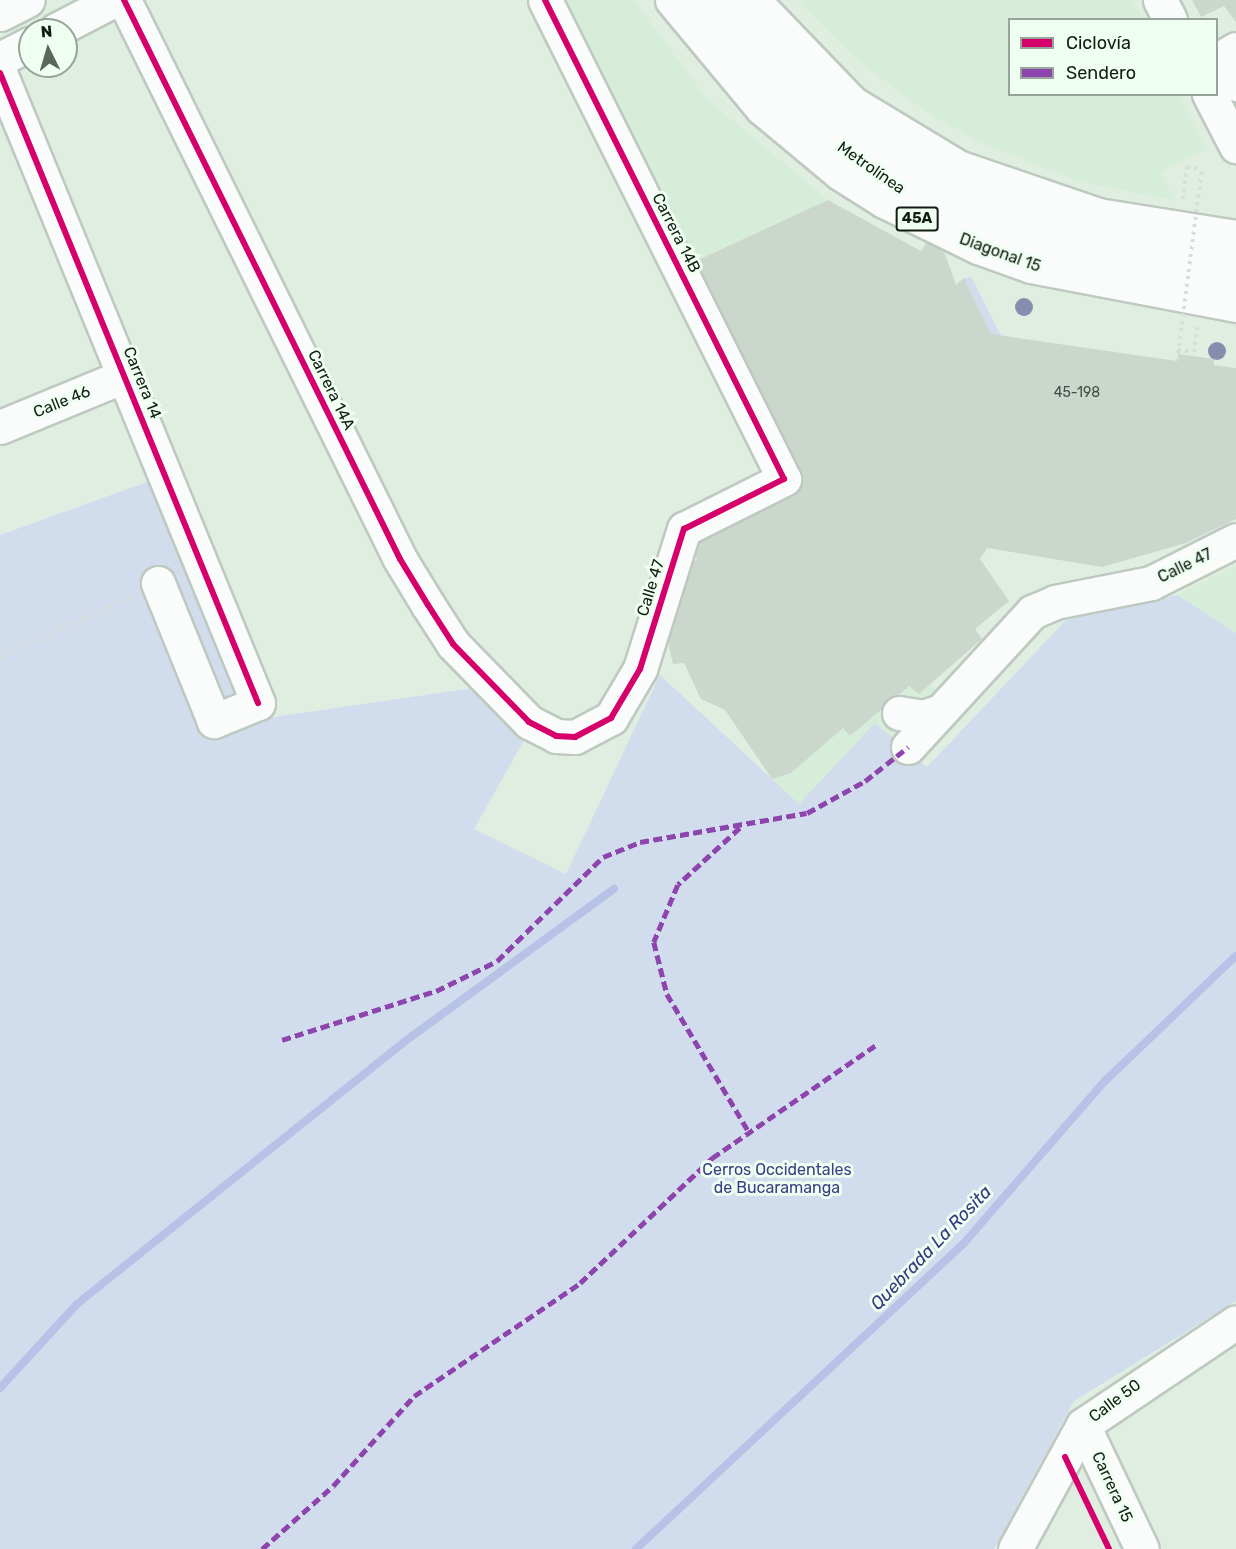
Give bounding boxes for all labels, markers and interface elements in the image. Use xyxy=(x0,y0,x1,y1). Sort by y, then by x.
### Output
north arrow xyxy=(18,18,78,78)
legend xyxy=(1008,18,1218,96)
text: N xyxy=(40,22,53,42)
text: Ciclovía xyxy=(1066,32,1131,54)
text: Sendero xyxy=(1066,62,1136,84)
street label: Metrolínea xyxy=(833,138,909,198)
street label: Carrera 14B xyxy=(648,190,704,276)
road number: 45A xyxy=(894,207,940,231)
street label: Diagonal 15 xyxy=(957,229,1043,277)
street label: Carrera 14 xyxy=(119,344,165,422)
street label: Carrera 14A xyxy=(303,347,359,433)
street label: Calle 46 xyxy=(31,382,93,422)
house number: 45-198 xyxy=(1054,385,1100,401)
street label: Calle 47 xyxy=(1155,545,1215,587)
street label: Calle 47 xyxy=(633,557,669,619)
park label: Cerros Occidentales de Bucaramanga xyxy=(702,1160,852,1198)
water label: Quebrada La Rosita xyxy=(866,1181,996,1315)
street label: Calle 50 xyxy=(1085,1375,1145,1427)
street label: Carrera 15 xyxy=(1087,1449,1137,1525)

